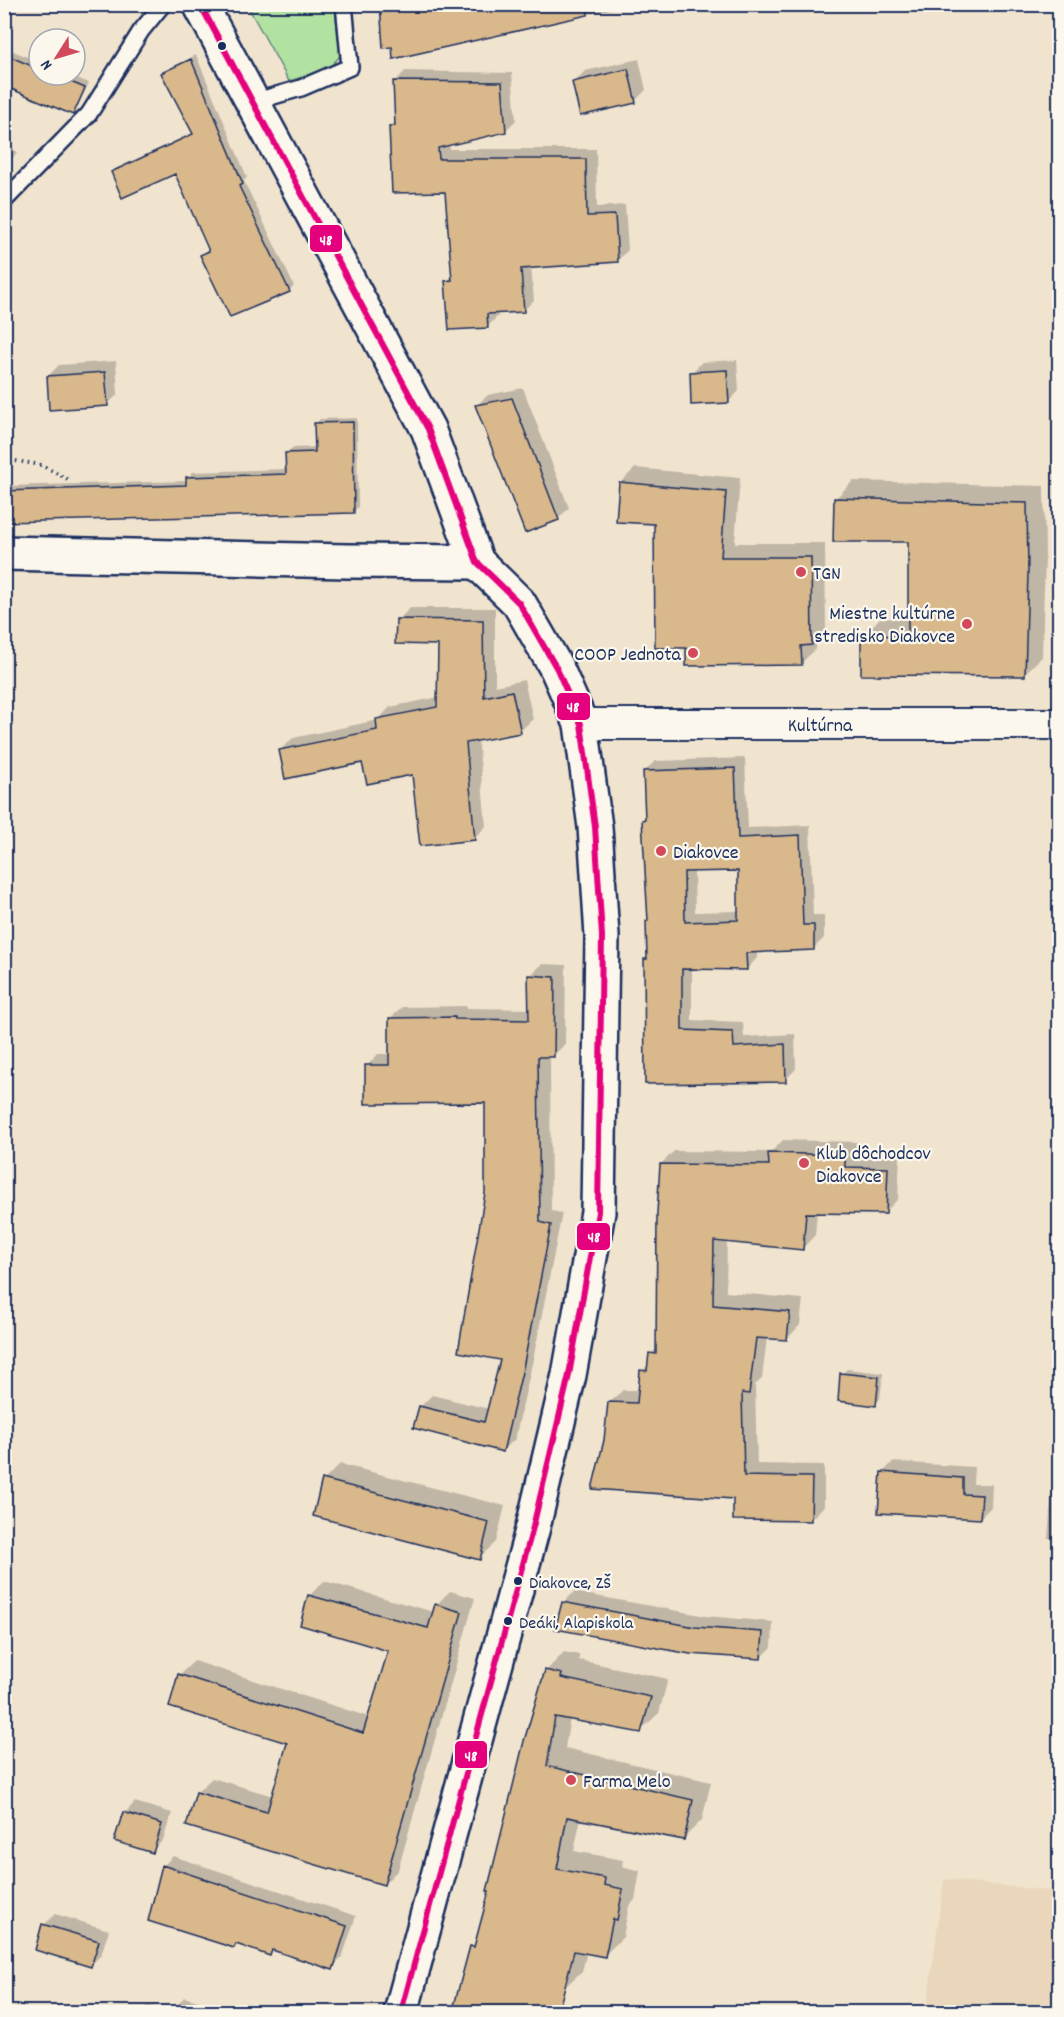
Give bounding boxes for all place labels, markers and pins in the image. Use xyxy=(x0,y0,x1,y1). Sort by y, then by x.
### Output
unlabelled marker xyxy=(216,40,228,52)
place label: TGN xyxy=(813,561,841,589)
marker: TGN xyxy=(794,565,808,579)
place label: Miestne kultúrne stredisko Diakovce xyxy=(814,601,955,652)
marker: Miestne kultúrne stredisko Diakovce xyxy=(960,617,974,631)
place label: COOP Jednota xyxy=(574,642,682,670)
marker: COOP Jednota xyxy=(686,646,700,660)
place label: Diakovce xyxy=(673,840,739,868)
marker: Diakovce xyxy=(654,844,668,858)
place label: Klub dôchodcov Diakovce xyxy=(816,1141,932,1192)
marker: Klub dôchodcov Diakovce xyxy=(797,1156,811,1170)
place label: Diakovce, ZŠ xyxy=(529,1572,611,1597)
marker: Diakovce, ZŠ xyxy=(512,1575,524,1587)
place label: Deáki, Alapiskola xyxy=(519,1612,634,1637)
marker: Deáki, Alapiskola xyxy=(502,1615,514,1627)
place label: Farma Melo xyxy=(583,1769,671,1797)
marker: Farma Melo xyxy=(564,1773,578,1787)

